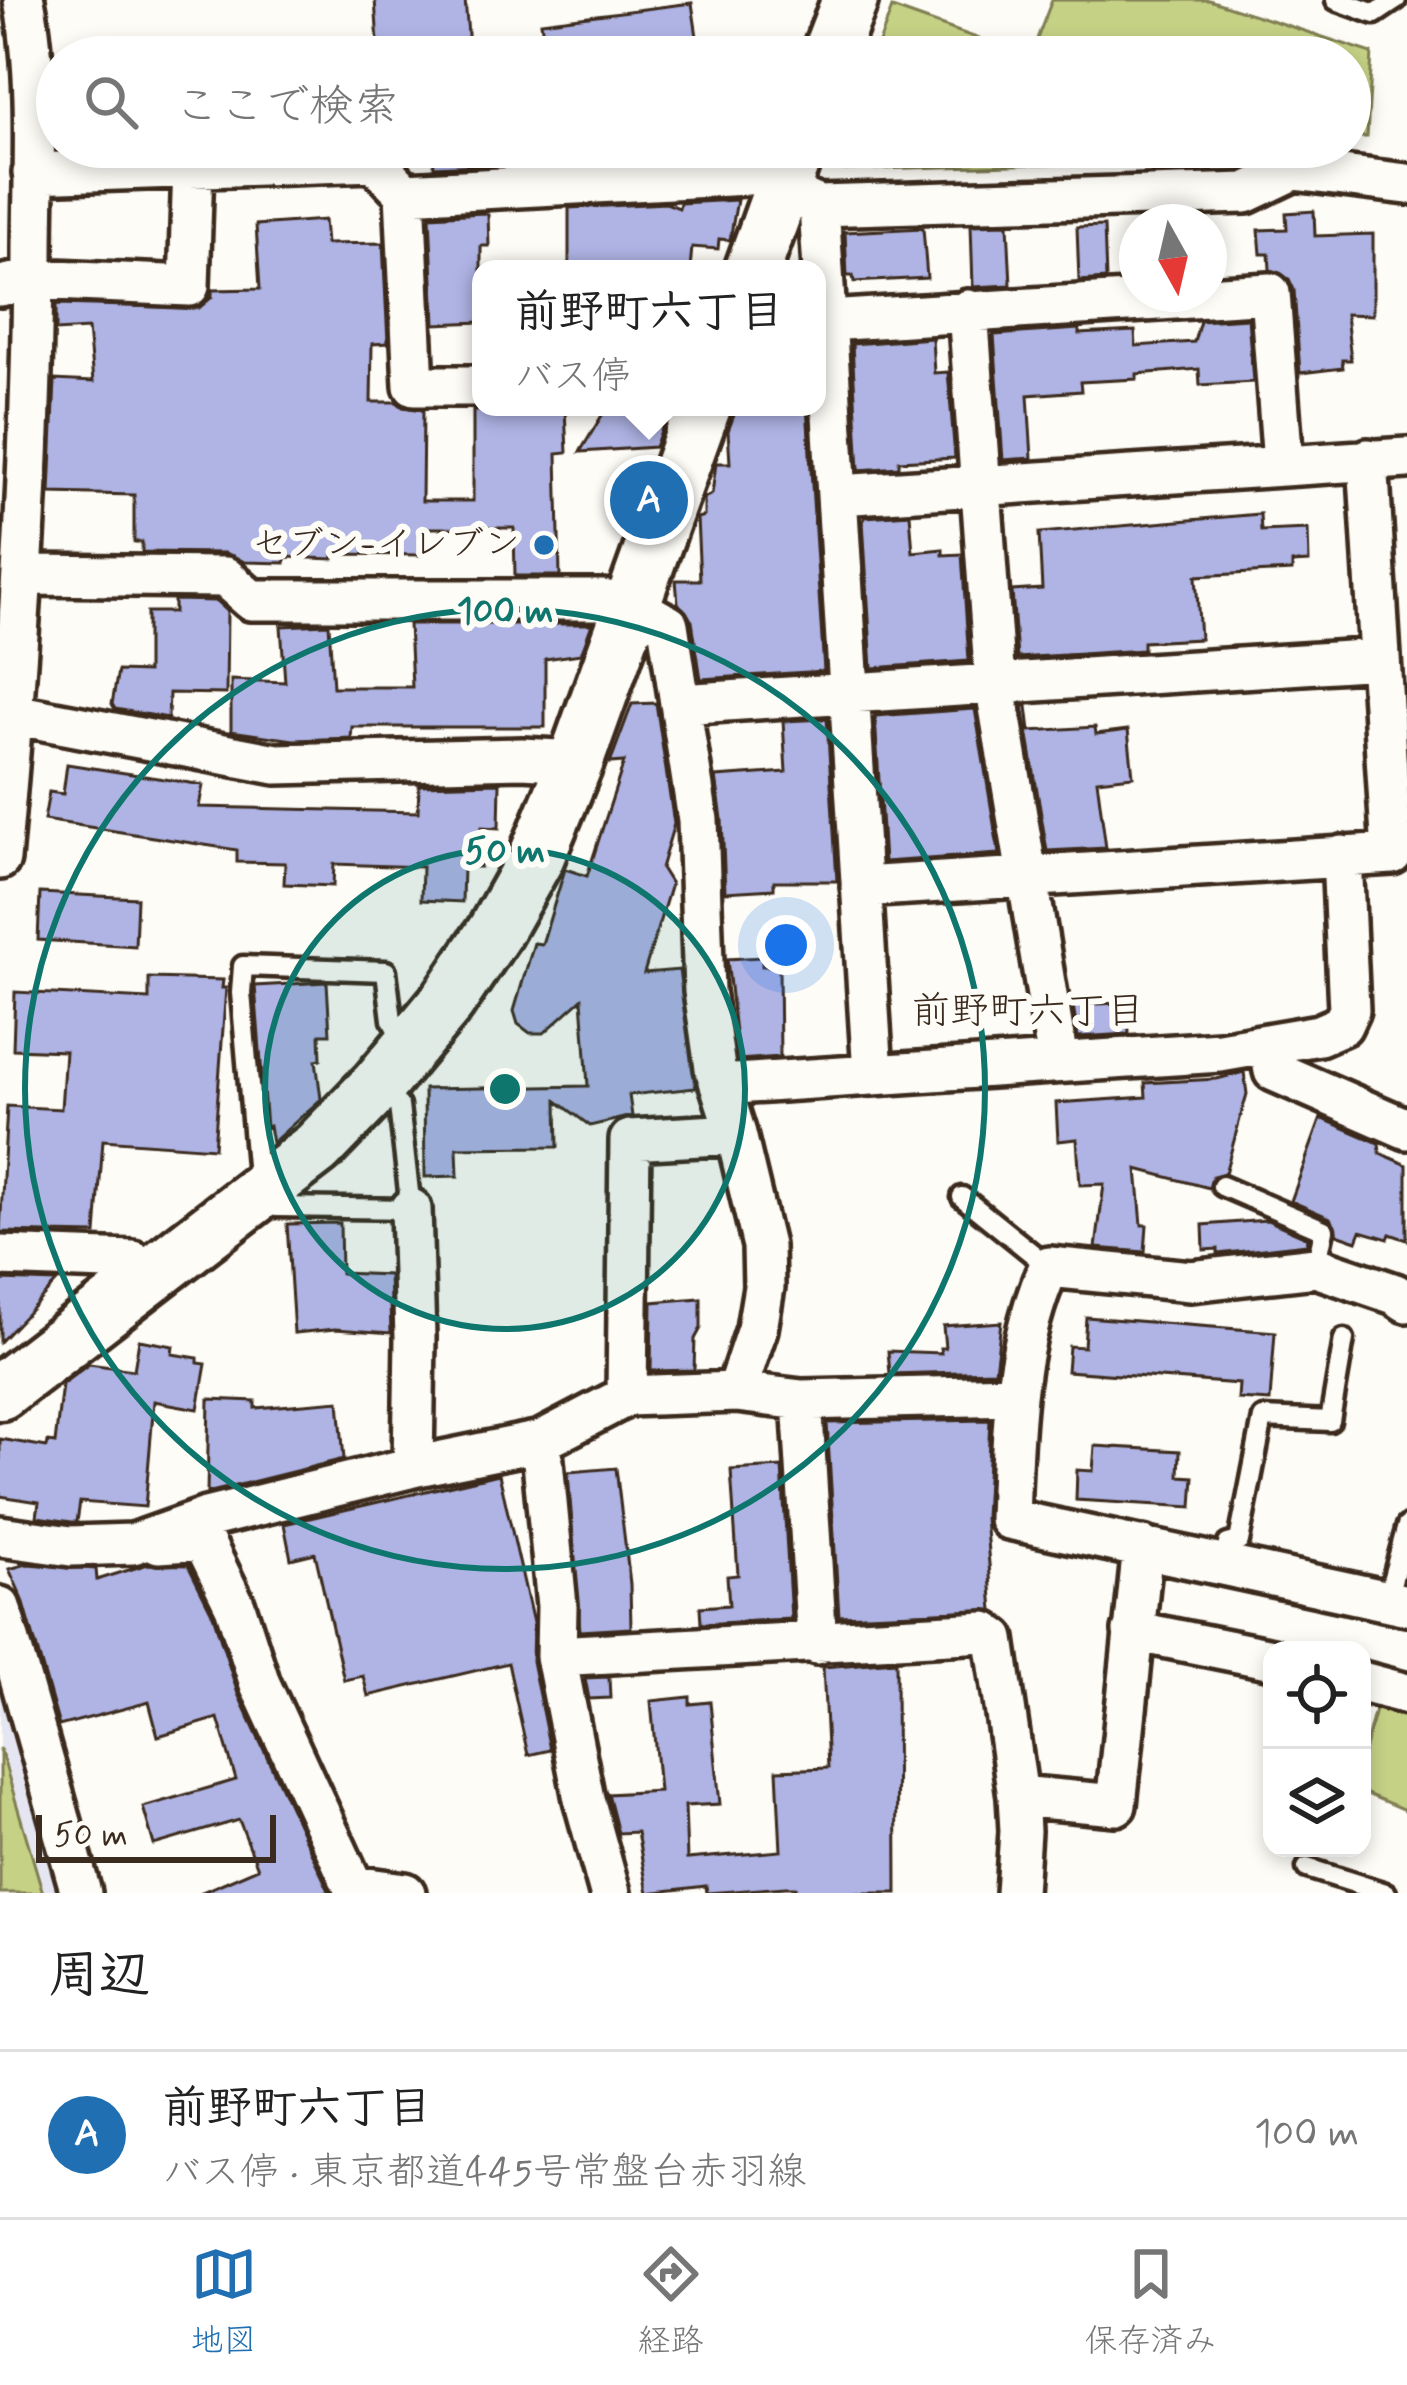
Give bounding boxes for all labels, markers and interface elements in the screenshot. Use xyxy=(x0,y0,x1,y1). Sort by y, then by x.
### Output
search box xyxy=(36,36,1371,168)
icon: search xyxy=(78,69,144,135)
text: ここで検索 xyxy=(174,78,399,137)
north arrow xyxy=(1119,204,1227,312)
popup xyxy=(472,260,826,416)
text: 前野町六丁目 xyxy=(514,284,784,343)
text: バス停 xyxy=(514,352,631,403)
pin: A xyxy=(610,455,688,545)
place label: セブン-イレブン xyxy=(252,522,520,569)
marker: セブン-イレブン xyxy=(531,532,557,558)
text: 100 m xyxy=(457,589,553,636)
text: 50 m xyxy=(465,829,545,876)
your location xyxy=(756,915,816,975)
district label: 前野町六丁目 xyxy=(911,987,1145,1038)
centre of rings xyxy=(484,1068,526,1110)
map controls xyxy=(1263,1641,1371,1857)
button: locate xyxy=(1263,1641,1371,1749)
button: layers xyxy=(1263,1749,1371,1857)
scale bar xyxy=(36,1809,276,1862)
text: 50 m xyxy=(54,1814,128,1858)
text: 周辺 xyxy=(48,1944,150,2010)
text: 前野町六丁目 xyxy=(162,2080,432,2139)
text: A xyxy=(74,2109,100,2160)
text: 100 m xyxy=(1254,2109,1359,2160)
text: バス停 · 東京都道445号常盤台赤羽線 xyxy=(162,2148,806,2199)
tab: 地図 xyxy=(191,2241,257,2364)
tab: 経路 xyxy=(638,2241,704,2364)
tab: 保存済み xyxy=(1085,2241,1217,2364)

